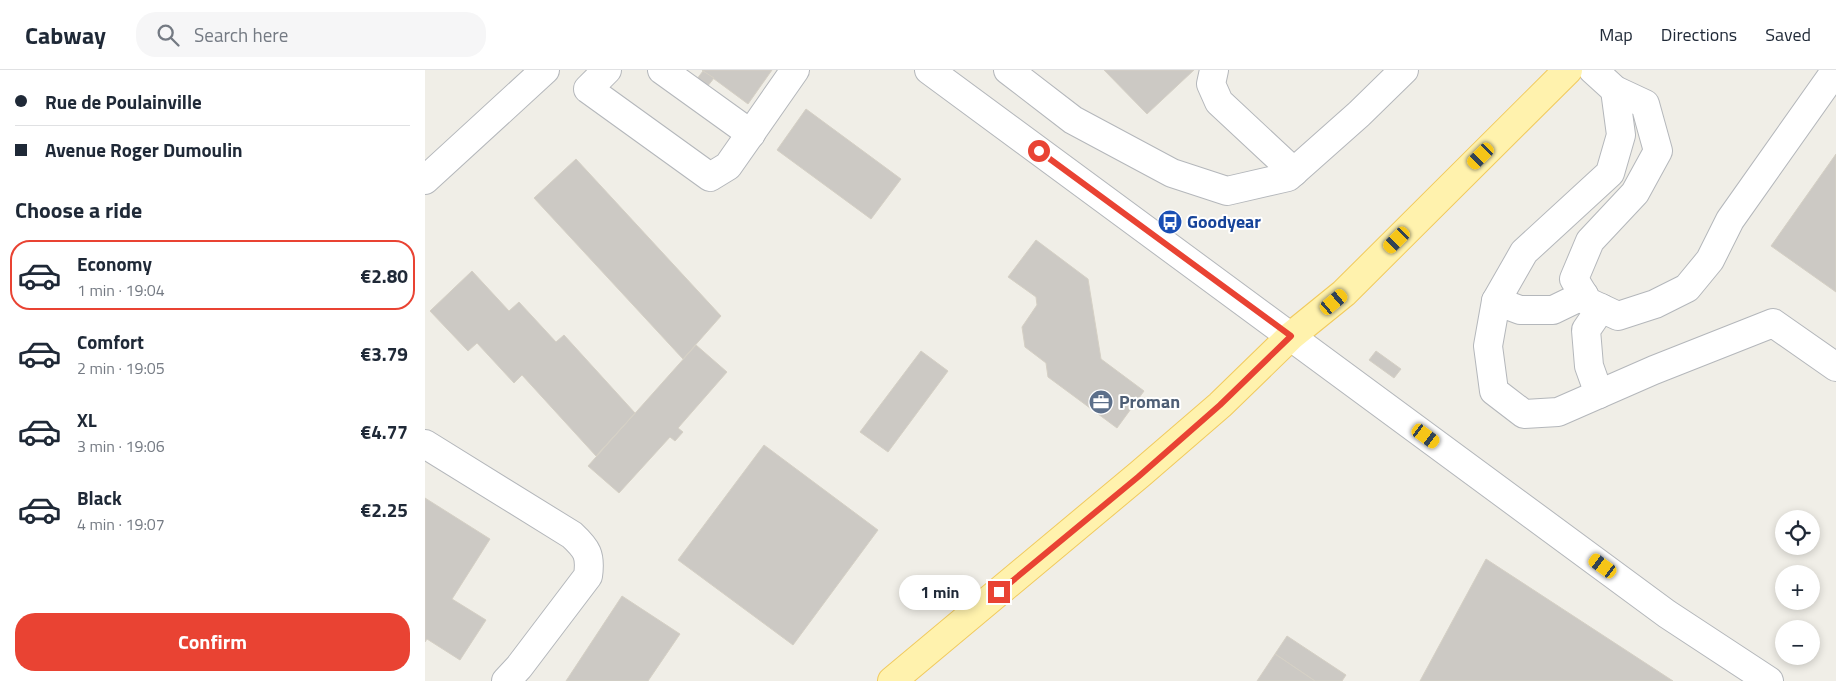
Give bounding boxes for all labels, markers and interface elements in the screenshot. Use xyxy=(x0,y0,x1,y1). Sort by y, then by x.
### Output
search box xyxy=(136,12,486,57)
text: Cabway xyxy=(25,17,106,53)
text: Search here xyxy=(194,20,288,49)
icon: search xyxy=(154,21,182,49)
text: Map xyxy=(1599,21,1633,48)
text: Directions xyxy=(1661,21,1737,48)
text: Saved xyxy=(1765,21,1811,48)
text: Rue de Poulainville xyxy=(45,87,202,116)
text: Avenue Roger Dumoulin xyxy=(45,135,243,164)
route start xyxy=(1028,140,1050,162)
car xyxy=(1465,140,1496,172)
text: Choose a ride xyxy=(15,193,142,227)
place label: Goodyear xyxy=(1187,208,1261,235)
bus stop icon: Goodyear xyxy=(1157,209,1183,235)
car xyxy=(1381,224,1412,256)
text: Economy xyxy=(77,249,152,278)
icon: car xyxy=(17,253,62,298)
text: €2.80 xyxy=(361,261,408,290)
text: 1 min · 19:04 xyxy=(77,278,165,302)
car xyxy=(1317,287,1350,317)
text: Comfort xyxy=(77,327,144,356)
icon: car xyxy=(17,331,62,376)
text: €3.79 xyxy=(361,339,408,368)
text: 2 min · 19:05 xyxy=(77,356,165,380)
place label: Proman xyxy=(1119,388,1180,415)
office icon: Proman xyxy=(1088,389,1114,415)
text: XL xyxy=(77,405,97,434)
icon: car xyxy=(17,409,62,454)
text: €4.77 xyxy=(361,417,408,446)
car xyxy=(1409,421,1442,451)
text: 3 min · 19:06 xyxy=(77,434,165,458)
text: Black xyxy=(77,483,122,512)
icon: car xyxy=(17,487,62,532)
text: €2.25 xyxy=(361,495,408,524)
map controls xyxy=(1775,510,1820,665)
button: locate xyxy=(1775,510,1820,555)
text: 4 min · 19:07 xyxy=(77,512,165,536)
car xyxy=(1586,551,1619,581)
button: + xyxy=(1775,565,1820,610)
callout: 1 min xyxy=(899,574,981,610)
text: 1 min xyxy=(921,580,959,604)
route end xyxy=(988,581,1010,603)
button: Confirm xyxy=(15,613,410,671)
button: − xyxy=(1775,620,1820,665)

